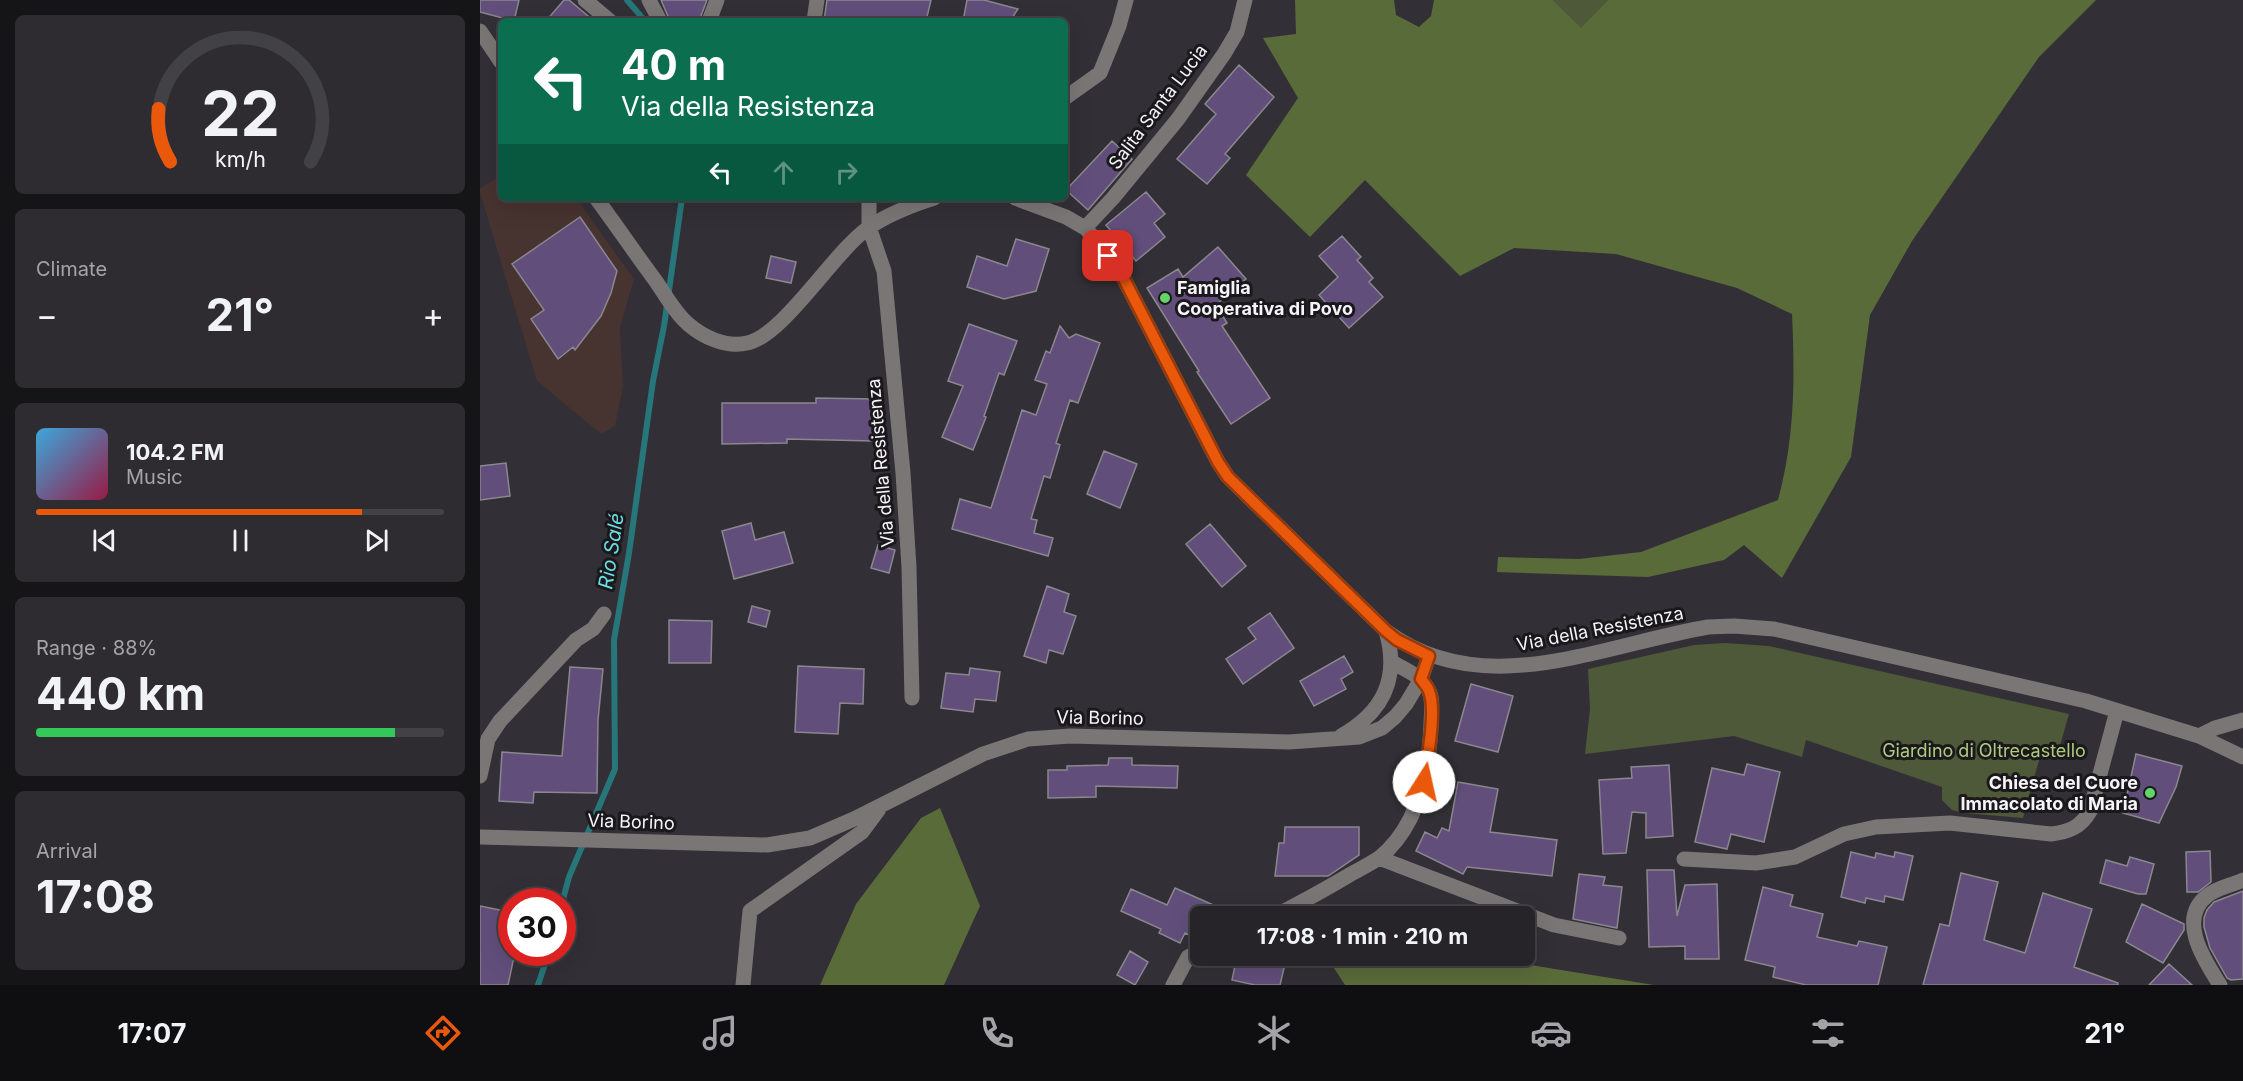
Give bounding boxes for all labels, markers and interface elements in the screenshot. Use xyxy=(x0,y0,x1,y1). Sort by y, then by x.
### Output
text: 40 m xyxy=(621,39,726,90)
street label: Salita Santa Lucia xyxy=(1104,40,1211,173)
icon: left xyxy=(522,42,600,120)
text: 22 xyxy=(201,76,279,151)
text: Via della Resistenza xyxy=(621,90,875,123)
text: km/h xyxy=(215,146,265,172)
icon: left xyxy=(704,156,737,189)
icon: ahead xyxy=(767,156,800,189)
icon: right xyxy=(830,156,863,189)
pin xyxy=(1082,230,1133,281)
icon: arrive xyxy=(1091,239,1124,272)
text: Climate xyxy=(36,257,107,281)
place label: Famiglia Cooperativa di Povo xyxy=(1177,277,1353,319)
text: 21° xyxy=(206,287,274,342)
marker: Famiglia Cooperativa di Povo xyxy=(1158,291,1172,305)
text: − xyxy=(36,295,58,335)
text: + xyxy=(422,295,444,335)
street label: Via della Resistenza xyxy=(863,378,898,548)
text: 104.2 FM xyxy=(126,439,224,465)
text: Music xyxy=(126,465,183,489)
water label: Rio Salé xyxy=(593,511,629,591)
icon: previous xyxy=(88,524,121,557)
icon: pause xyxy=(224,524,257,557)
icon: next xyxy=(360,524,393,557)
street label: Via della Resistenza xyxy=(1515,602,1685,655)
text: Range · 88% xyxy=(36,636,157,660)
text: 440 km xyxy=(36,666,205,721)
street label: Via Borino xyxy=(1056,706,1144,729)
park label: Giardino di Oltrecastello xyxy=(1882,740,2086,761)
position arrow xyxy=(1392,750,1456,814)
place label: Chiesa del Cuore Immacolato di Maria xyxy=(1960,772,2138,814)
marker: Chiesa del Cuore Immacolato di Maria xyxy=(2143,786,2157,800)
street label: Via Borino xyxy=(587,809,675,834)
text: Arrival xyxy=(36,839,98,863)
text: 17:08 xyxy=(36,869,155,924)
speed limit sign: 30 xyxy=(498,888,576,966)
text: 17:08 · 1 min · 210 m xyxy=(1257,923,1468,949)
icon: directions xyxy=(422,1012,464,1054)
icon: music xyxy=(699,1012,741,1054)
icon: phone xyxy=(976,1012,1018,1054)
icon: climate xyxy=(1253,1012,1295,1054)
icon: car xyxy=(1530,1012,1572,1054)
icon: filters xyxy=(1807,1012,1849,1054)
text: 17:07 xyxy=(118,1017,186,1050)
text: 21° xyxy=(2084,1017,2125,1050)

